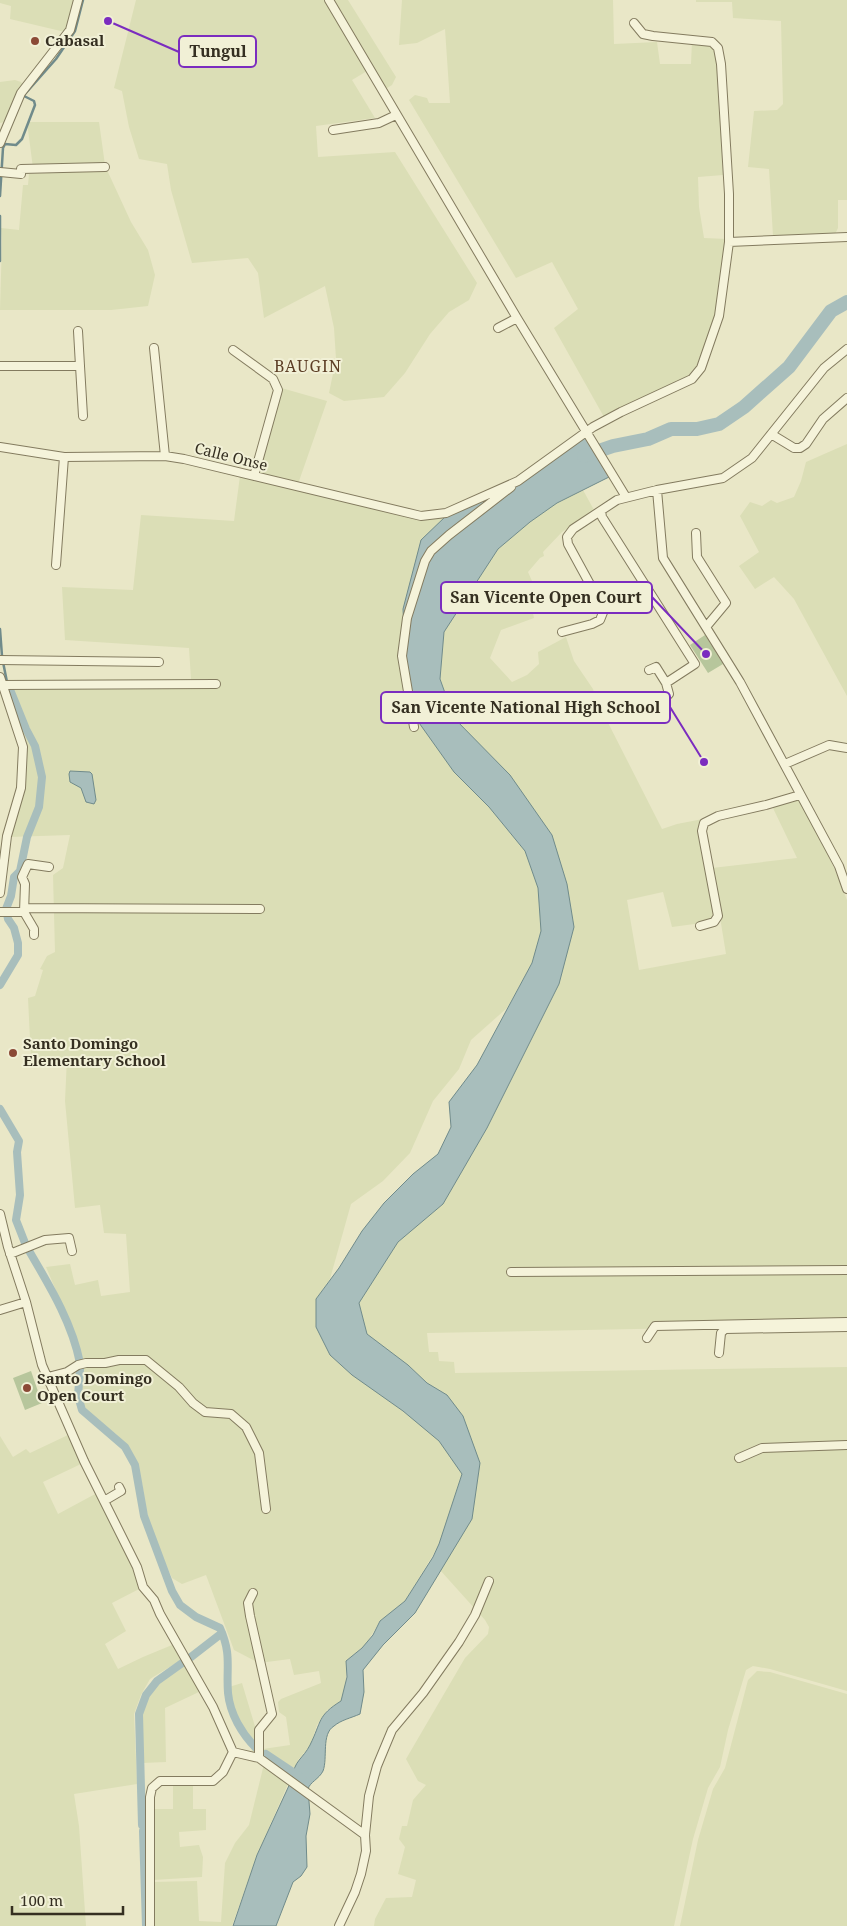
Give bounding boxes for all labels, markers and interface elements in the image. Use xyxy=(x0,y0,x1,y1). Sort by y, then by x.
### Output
place label: Cabasal xyxy=(45,30,105,50)
marker: Cabasal xyxy=(29,35,41,47)
callout: Tungul xyxy=(179,36,256,67)
text: Tungul xyxy=(189,40,247,62)
district label: BAUGIN xyxy=(274,355,342,377)
street label: Calle Onse xyxy=(193,437,270,475)
callout: San Vicente Open Court xyxy=(441,582,652,613)
text: San Vicente Open Court xyxy=(450,586,642,608)
callout: San Vicente National High School xyxy=(381,692,670,723)
text: San Vicente National High School xyxy=(392,696,661,718)
place label: Santo Domingo Elementary School xyxy=(23,1033,167,1070)
marker: Santo Domingo Elementary School xyxy=(7,1047,19,1059)
place label: Santo Domingo Open Court xyxy=(37,1368,152,1405)
marker: Santo Domingo Open Court xyxy=(21,1382,33,1394)
scale bar xyxy=(12,1884,124,1916)
text: 100 m xyxy=(20,1890,63,1910)

